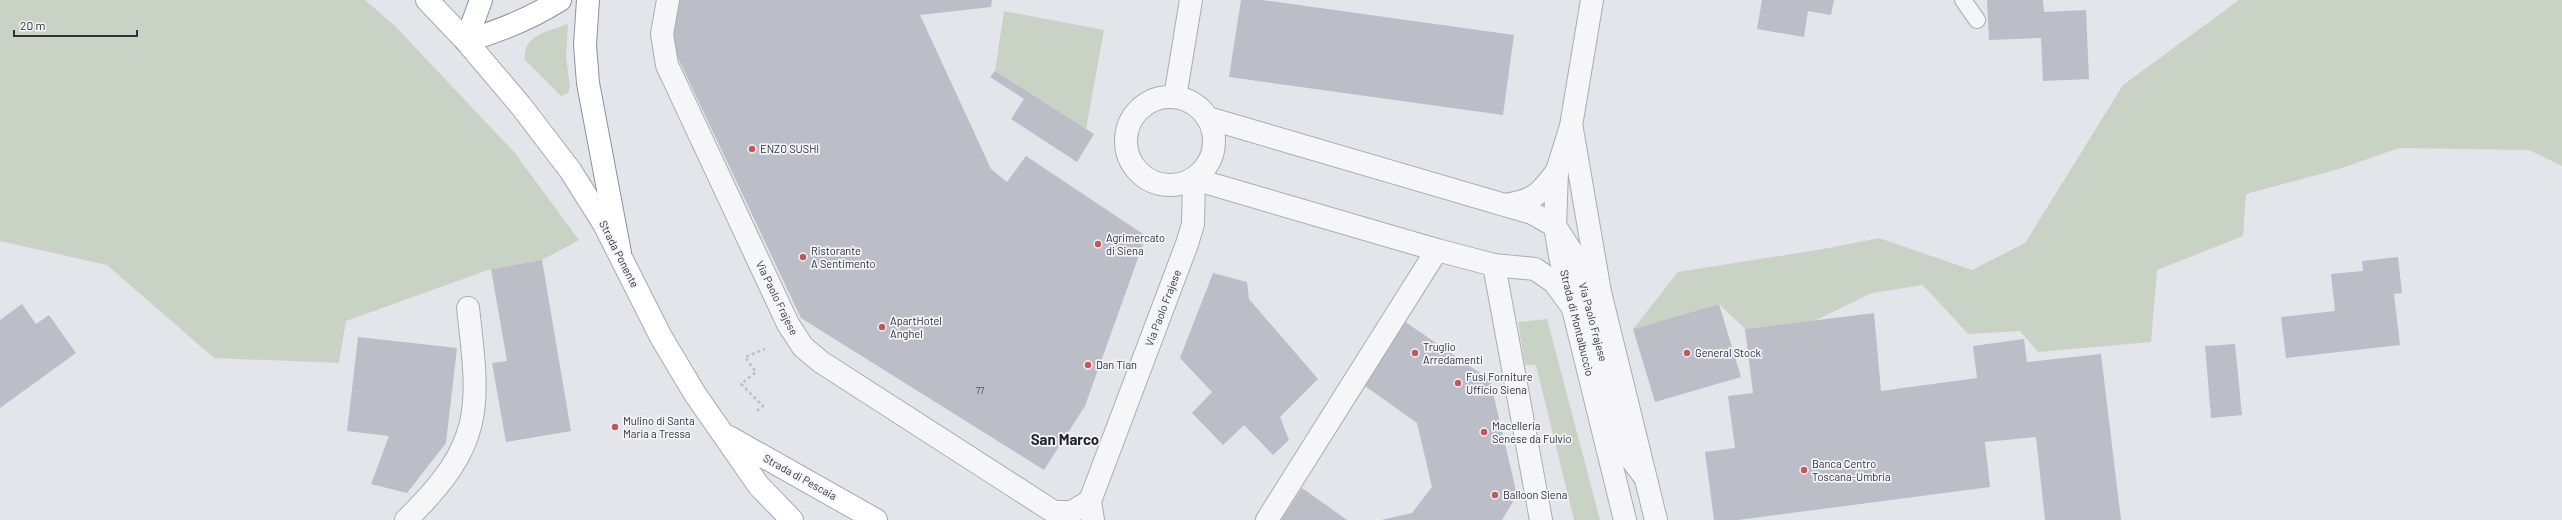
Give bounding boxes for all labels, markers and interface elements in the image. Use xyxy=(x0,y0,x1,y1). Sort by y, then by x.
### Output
scale bar xyxy=(14,12,137,38)
text: 20 m xyxy=(20,18,46,32)
place label: ENZO SUSHI xyxy=(760,142,819,155)
marker: ENZO SUSHI xyxy=(747,144,757,154)
street label: Strada Ponente xyxy=(597,218,642,290)
place label: Agrimercato di Siena xyxy=(1106,231,1165,257)
marker: Agrimercato di Siena xyxy=(1093,239,1103,249)
place label: Ristorante A Sentimento xyxy=(811,244,876,270)
marker: Ristorante A Sentimento xyxy=(798,252,808,262)
street label: Via Paolo Frajese xyxy=(754,258,801,337)
street label: Via Paolo Frajese xyxy=(1142,267,1183,348)
street label: Strada di Montalbuccio xyxy=(1558,268,1597,377)
street label: Via Paolo Frajese xyxy=(1577,281,1610,363)
place label: ApartHotel Anghel xyxy=(890,314,942,340)
marker: ApartHotel Anghel xyxy=(877,322,887,332)
place label: Truglio Arredamenti xyxy=(1423,340,1483,366)
place label: General Stock xyxy=(1695,346,1762,359)
marker: Truglio Arredamenti xyxy=(1410,348,1420,358)
marker: General Stock xyxy=(1682,348,1692,358)
place label: Dan Tian xyxy=(1096,358,1137,371)
marker: Dan Tian xyxy=(1083,360,1093,370)
place label: Fusi Forniture Ufficio Siena xyxy=(1466,370,1533,396)
marker: Fusi Forniture Ufficio Siena xyxy=(1453,378,1463,388)
house number: 77 xyxy=(976,385,985,396)
place label: Mulino di Santa Maria a Tressa xyxy=(623,414,695,440)
place label: Macelleria Senese da Fulvio xyxy=(1492,419,1572,445)
marker: Mulino di Santa Maria a Tressa xyxy=(610,422,620,432)
marker: Macelleria Senese da Fulvio xyxy=(1479,427,1489,437)
district label: San Marco xyxy=(1031,430,1099,448)
street label: Strada di Pescaia xyxy=(761,451,839,502)
place label: Banca Centro Toscana-Umbria xyxy=(1812,457,1891,483)
marker: Banca Centro Toscana-Umbria xyxy=(1799,465,1809,475)
place label: Balloon Siena xyxy=(1503,488,1567,501)
marker: Balloon Siena xyxy=(1490,490,1500,500)

